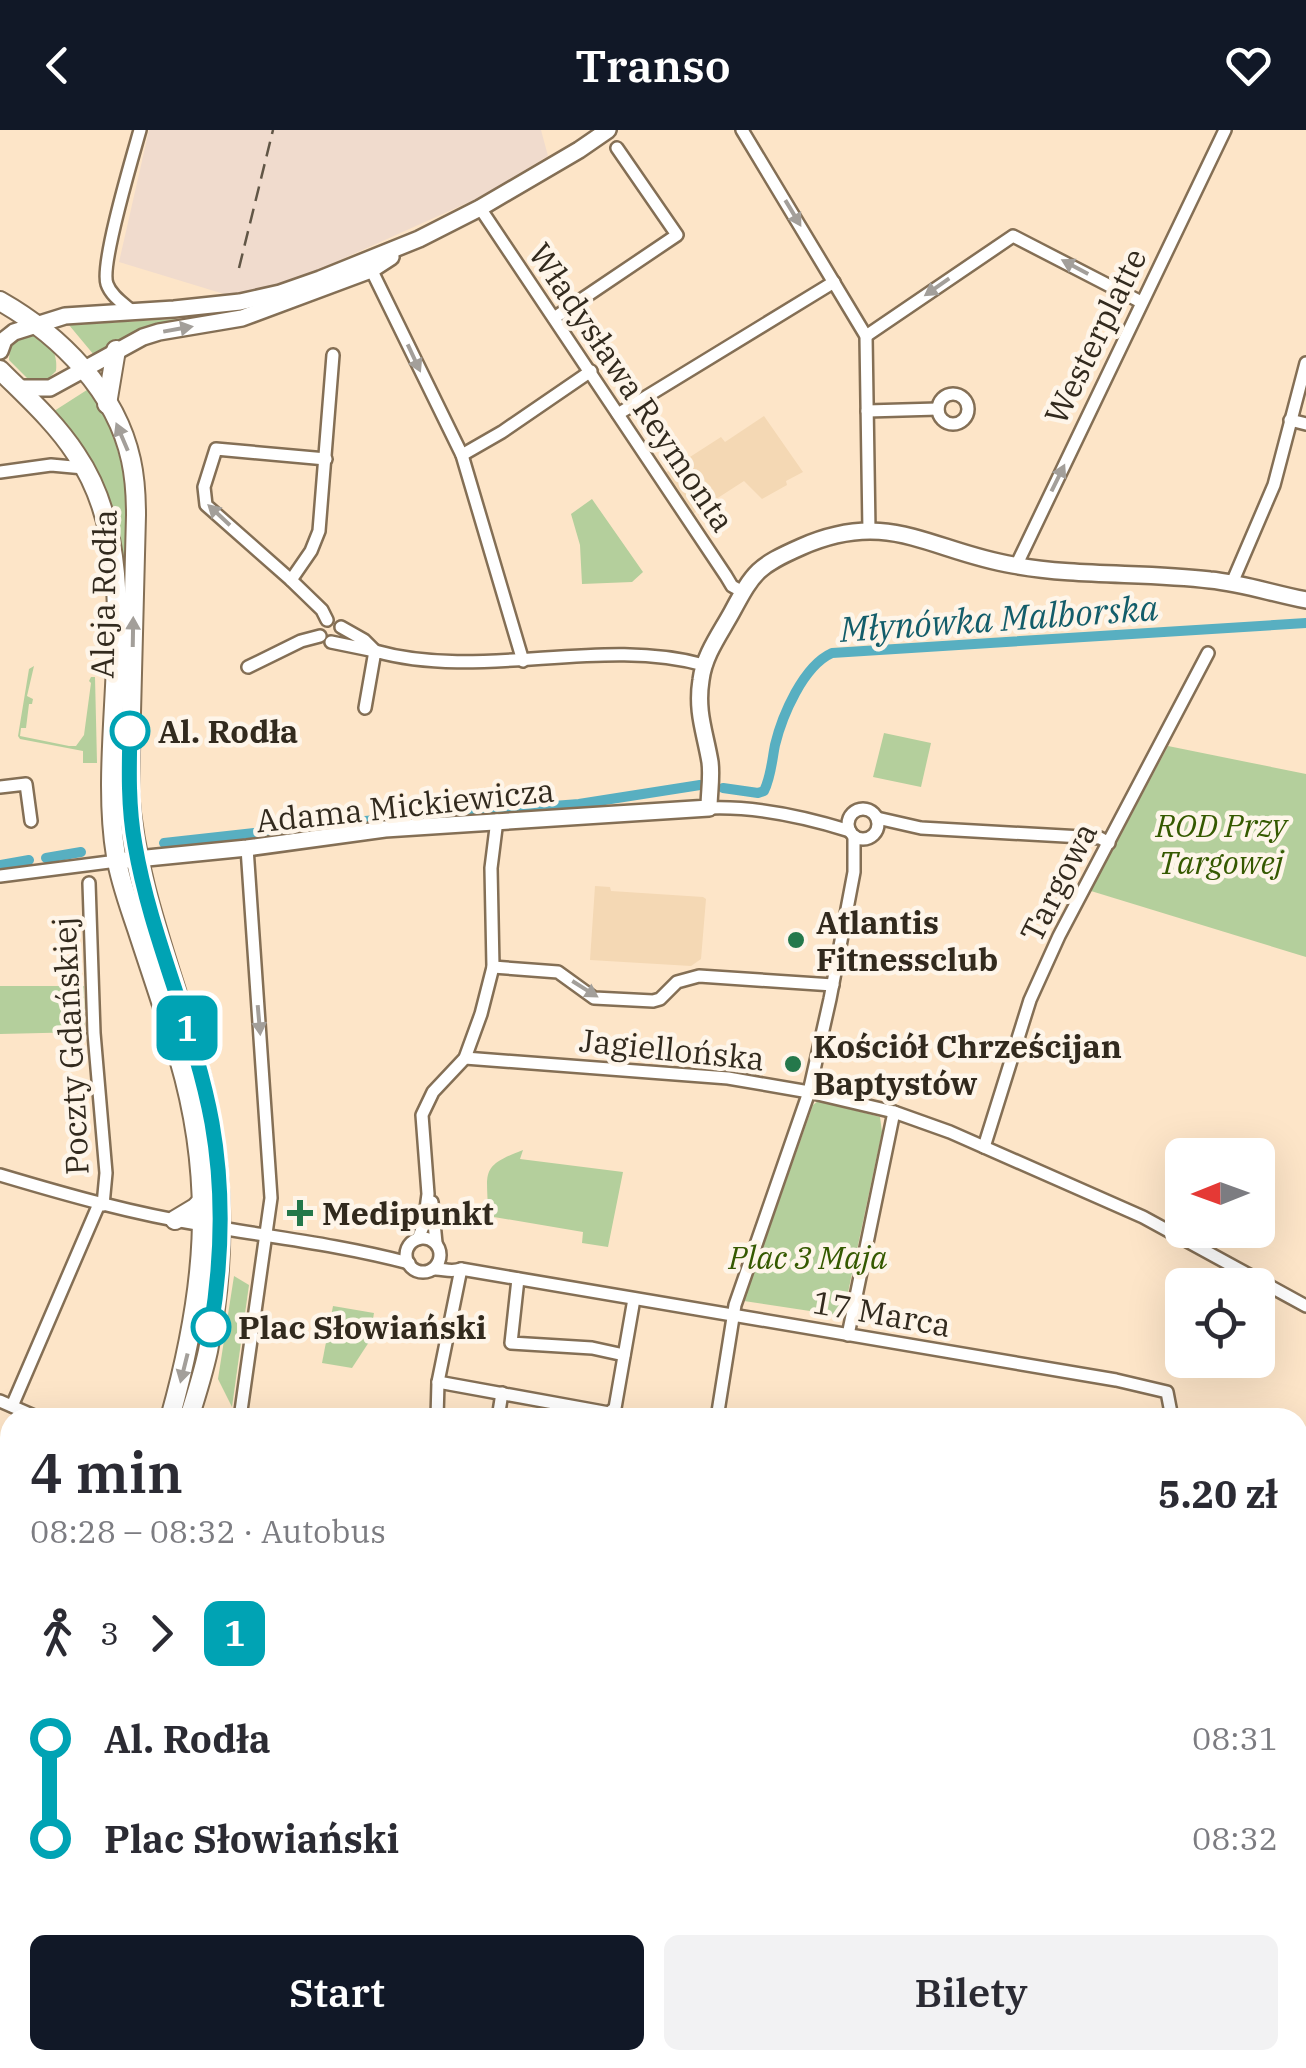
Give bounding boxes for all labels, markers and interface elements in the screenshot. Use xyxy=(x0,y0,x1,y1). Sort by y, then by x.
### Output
text: Transo xyxy=(575,36,731,94)
icon: back xyxy=(30,38,85,93)
icon: heart xyxy=(1221,38,1276,93)
one-way arrow xyxy=(784,199,801,227)
street label: Władysława Reymonta xyxy=(520,234,744,540)
street label: Westerplatte xyxy=(1034,241,1156,431)
one-way arrow xyxy=(1060,258,1089,275)
one-way arrow xyxy=(923,277,950,296)
one-way arrow xyxy=(163,321,194,336)
one-way arrow xyxy=(406,343,423,372)
one-way arrow xyxy=(114,422,130,452)
one-way arrow xyxy=(1049,463,1066,492)
one-way arrow xyxy=(207,504,231,527)
street label: Aleja Rodła xyxy=(81,509,125,679)
water label: Młynówka Malborska xyxy=(837,584,1160,652)
one-way arrow xyxy=(125,615,141,647)
place label: Al. Rodła xyxy=(158,710,298,752)
marker: Al. Rodła xyxy=(111,712,149,750)
street label: Adama Mickiewicza xyxy=(254,768,556,842)
park label: ROD Przy Targowej xyxy=(1154,804,1289,883)
street label: Targowa xyxy=(1010,815,1106,949)
place label: Atlantis Fitnessclub xyxy=(816,901,998,980)
street label: Poczty Gdańskiej xyxy=(42,916,98,1176)
marker: Atlantis Fitnessclub xyxy=(785,929,807,951)
one-way arrow xyxy=(572,979,599,998)
line badge: 1 xyxy=(154,996,220,1060)
one-way arrow xyxy=(252,1004,268,1036)
text: 1 xyxy=(176,1005,198,1051)
street label: Jagiellońska xyxy=(577,1018,767,1080)
place label: Kościół Chrześcijan Baptystów xyxy=(813,1025,1122,1104)
marker: Kościół Chrześcijan Baptystów xyxy=(782,1053,804,1075)
north arrow xyxy=(1165,1138,1275,1248)
map controls xyxy=(1165,1138,1275,1378)
place label: Medipunkt xyxy=(322,1192,494,1234)
marker: Medipunkt xyxy=(287,1200,313,1226)
park label: Plac 3 Maja xyxy=(728,1236,888,1278)
button: locate xyxy=(1165,1268,1275,1378)
street label: 17 Marca xyxy=(810,1280,954,1346)
place label: Plac Słowiański xyxy=(238,1306,487,1348)
marker: Plac Słowiański xyxy=(192,1308,230,1346)
one-way arrow xyxy=(175,1353,191,1384)
text: 4 min xyxy=(30,1437,183,1508)
text: 5.20 zł xyxy=(1158,1469,1278,1518)
text: 08:28 – 08:32 · Autobus xyxy=(30,1510,386,1552)
icon: walk xyxy=(30,1606,85,1661)
icon: forward xyxy=(134,1606,189,1661)
text: 1 xyxy=(224,1610,245,1656)
text: 3 xyxy=(100,1612,119,1654)
text: Al. Rodła xyxy=(104,1714,271,1763)
text: 08:31 xyxy=(1192,1717,1278,1759)
text: Plac Słowiański xyxy=(104,1814,399,1863)
text: 08:32 xyxy=(1192,1817,1278,1859)
button: Start xyxy=(30,1935,644,2050)
button: Bilety xyxy=(664,1935,1278,2050)

